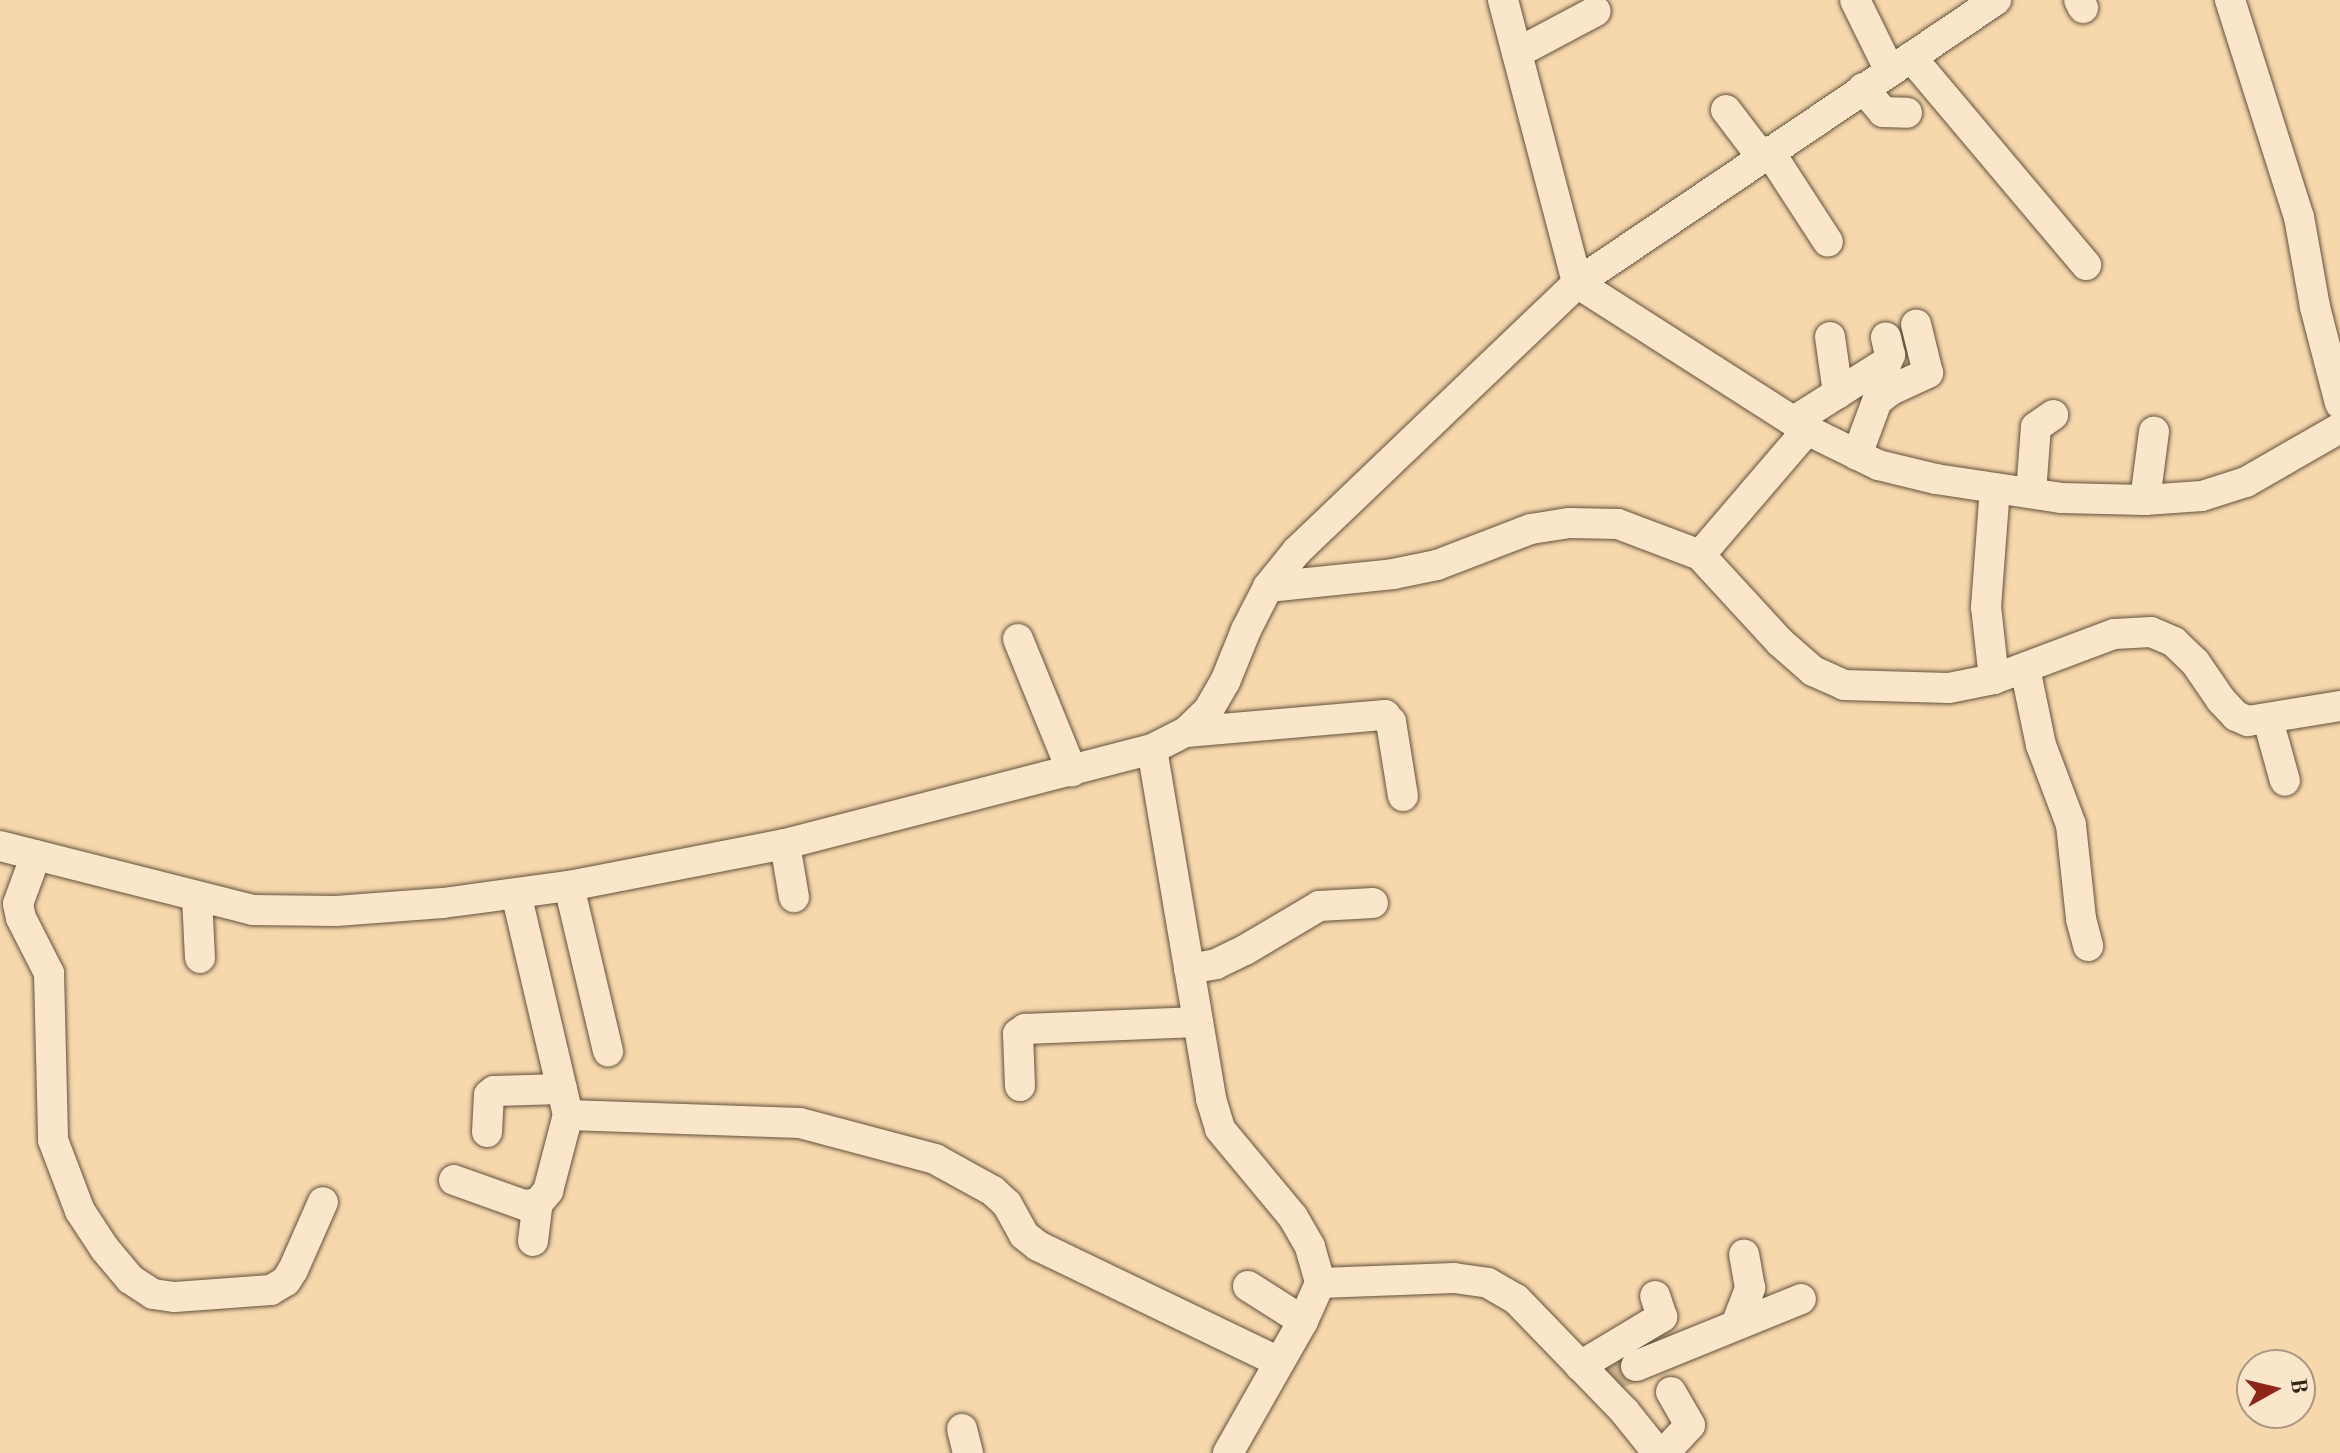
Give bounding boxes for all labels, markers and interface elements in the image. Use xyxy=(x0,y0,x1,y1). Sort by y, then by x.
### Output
north arrow xyxy=(2236,1349,2316,1429)
text: B xyxy=(2286,1377,2310,1395)

